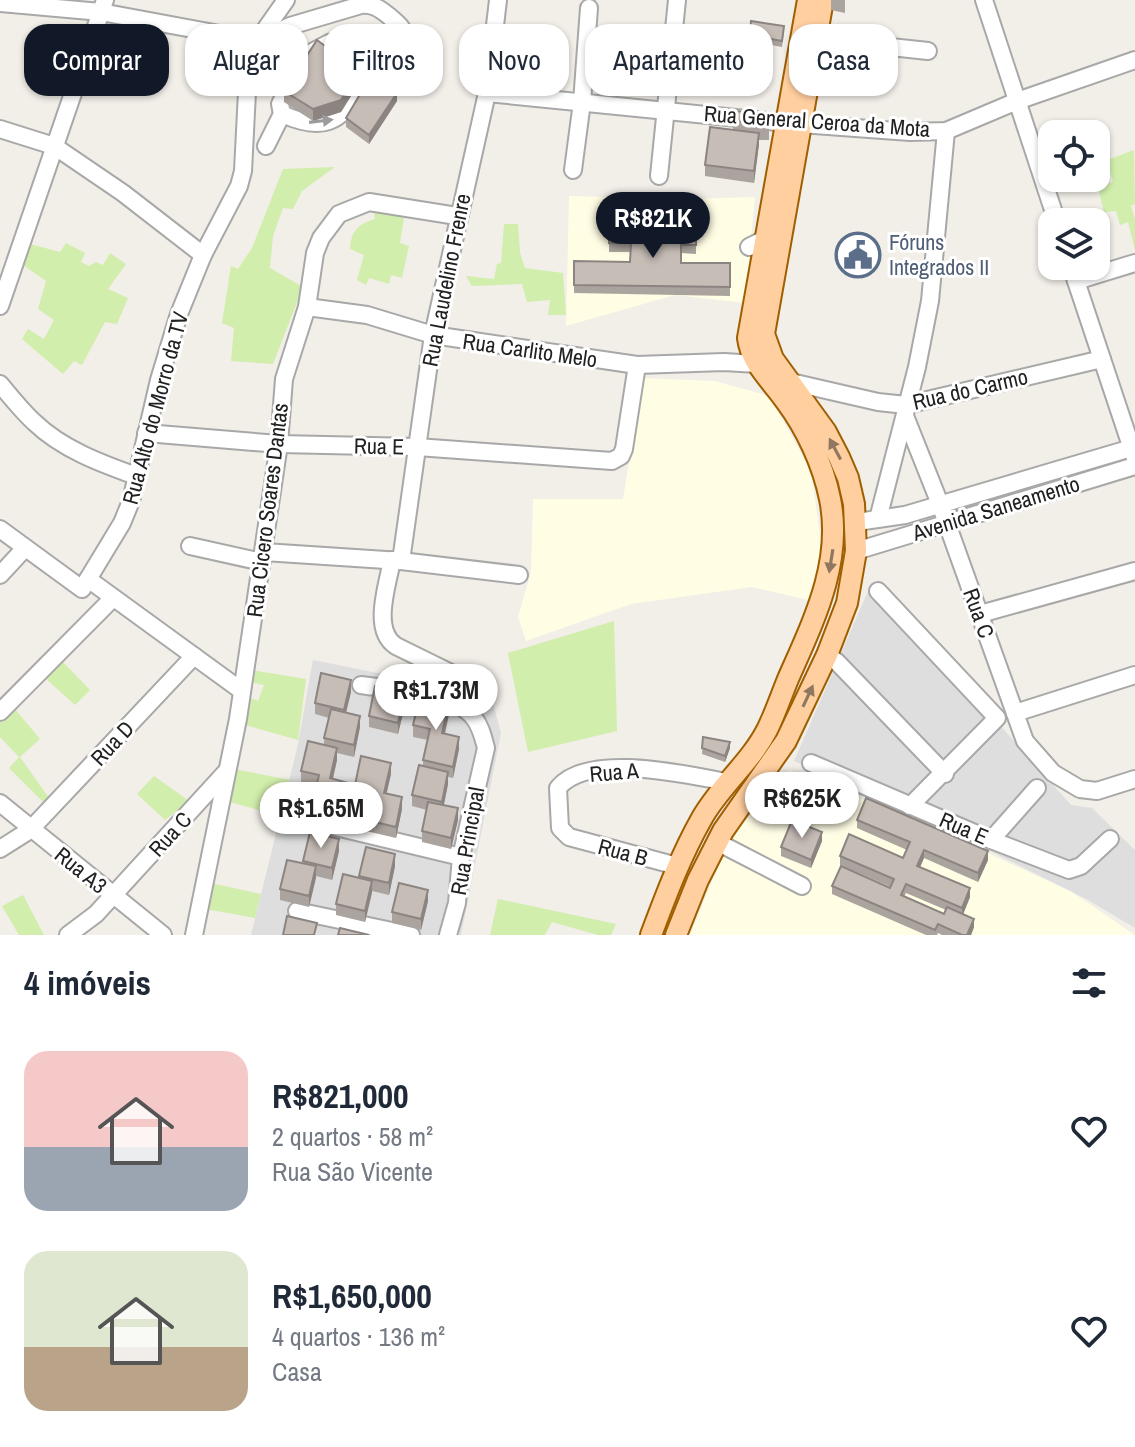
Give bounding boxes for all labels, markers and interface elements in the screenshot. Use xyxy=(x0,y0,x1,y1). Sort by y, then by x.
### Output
chip: Comprar xyxy=(24,24,169,96)
chip: Alugar xyxy=(185,24,308,96)
chip: Filtros xyxy=(324,24,443,96)
chip: Novo xyxy=(459,24,569,96)
chip: Apartamento xyxy=(585,24,773,96)
chip: Casa xyxy=(789,24,898,96)
street label: Rua General Ceroa da Mota xyxy=(703,98,931,144)
one-way arrow xyxy=(308,114,333,127)
map controls xyxy=(1038,120,1110,280)
button: locate xyxy=(1038,120,1110,192)
street label: Rua Laudelino Frenre xyxy=(415,191,477,369)
pin: R$821K xyxy=(588,192,718,260)
text: R$821K xyxy=(614,200,692,235)
button: layers xyxy=(1038,208,1110,280)
place label: Fóruns Integrados II xyxy=(889,227,989,282)
public building icon: Fóruns Integrados II xyxy=(834,231,882,279)
street label: Rua Alto do Morro da TV xyxy=(115,308,195,508)
street label: Rua Carlito Melo xyxy=(461,326,599,374)
street label: Rua do Carmo xyxy=(909,361,1031,417)
street label: Rua Cicero Soares Dantas xyxy=(239,401,295,619)
street label: Rua E xyxy=(354,431,404,461)
one-way arrow xyxy=(828,438,842,460)
street label: Avenida Saneamento xyxy=(908,468,1083,548)
one-way arrow xyxy=(824,549,837,574)
street label: Rua C xyxy=(956,584,1002,642)
pin: R$1.73M xyxy=(362,664,510,732)
text: R$1.73M xyxy=(393,672,479,707)
one-way arrow xyxy=(801,685,814,708)
street label: Rua D xyxy=(84,714,140,772)
street label: Rua A xyxy=(588,755,641,789)
pin: R$625K xyxy=(737,772,867,840)
text: R$625K xyxy=(763,780,841,815)
pin: R$1.65M xyxy=(247,782,395,850)
street label: Rua Principal xyxy=(443,785,491,897)
text: R$1.65M xyxy=(278,790,364,825)
street label: Rua E xyxy=(935,804,993,852)
street label: Rua C xyxy=(142,805,198,863)
street label: Rua B xyxy=(595,831,651,873)
street label: Rua A3 xyxy=(49,840,113,900)
text: 4 imóveis xyxy=(24,960,151,1006)
icon: filters xyxy=(1067,961,1111,1005)
text: R$821,000 xyxy=(272,1073,408,1119)
icon: home xyxy=(88,1083,184,1179)
icon: heart xyxy=(1067,1109,1111,1153)
text: 2 quartos · 58 m² xyxy=(272,1119,433,1154)
text: Rua São Vicente xyxy=(272,1154,433,1189)
text: R$1,650,000 xyxy=(272,1273,432,1319)
icon: home xyxy=(88,1283,184,1379)
icon: heart xyxy=(1067,1309,1111,1353)
text: 4 quartos · 136 m² xyxy=(272,1319,445,1354)
text: Casa xyxy=(272,1354,322,1389)

